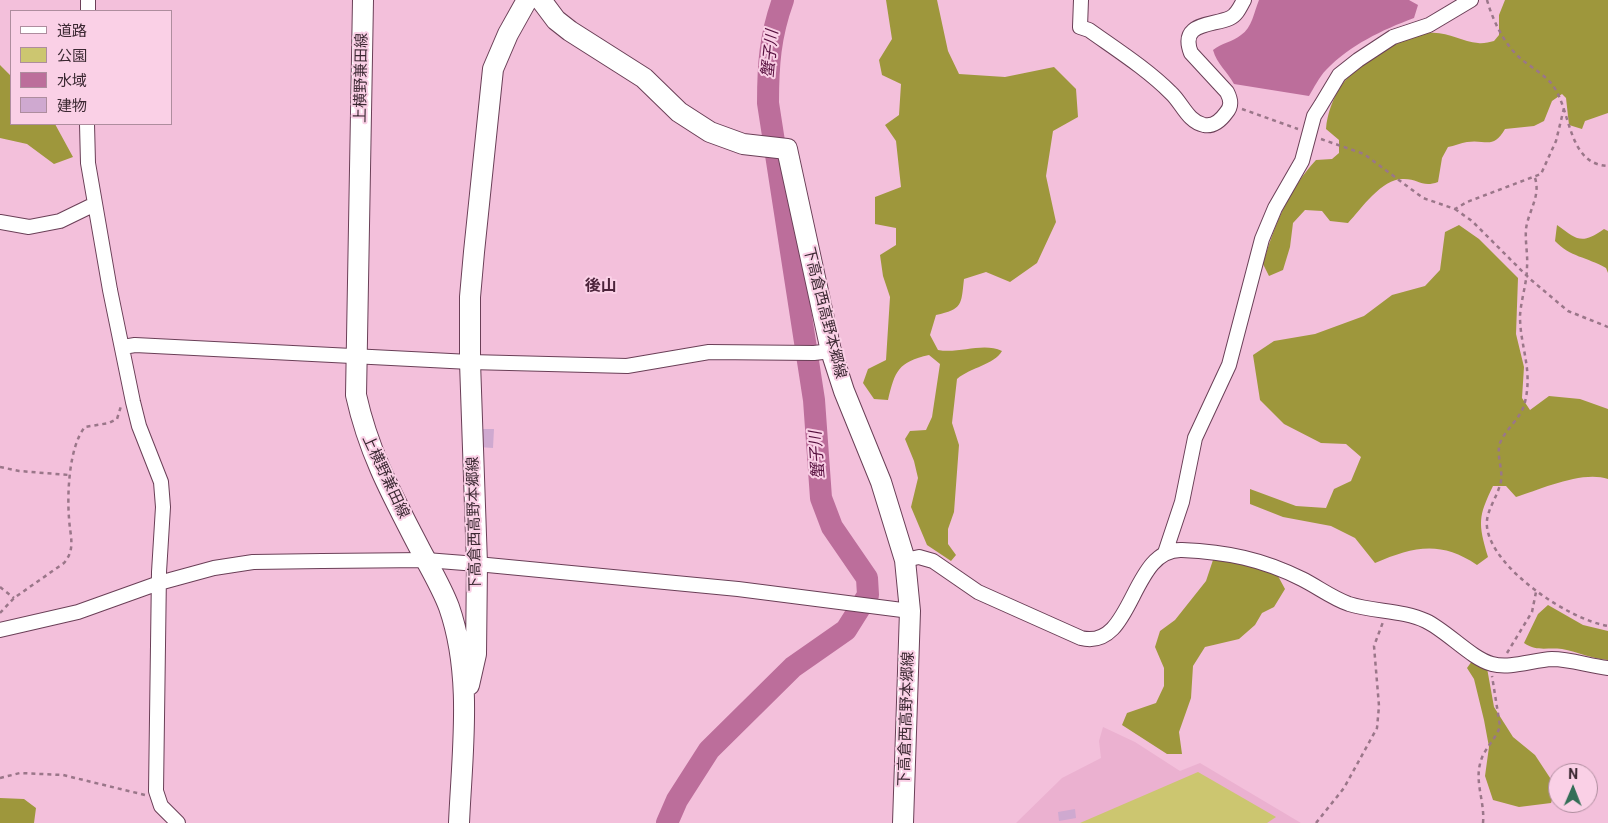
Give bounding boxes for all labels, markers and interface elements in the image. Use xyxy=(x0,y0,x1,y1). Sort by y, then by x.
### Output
legend xyxy=(10,10,172,125)
text: 道路 xyxy=(57,22,87,40)
water label: 蟹子川 xyxy=(759,29,783,79)
street label: 上横野兼田線 xyxy=(352,33,372,123)
text: 公園 xyxy=(57,47,87,65)
text: 水域 xyxy=(57,72,87,90)
text: 建物 xyxy=(57,97,87,115)
street label: 下高倉西高野本郷線 xyxy=(799,245,849,381)
district label: 後山 xyxy=(585,277,617,297)
water label: 蟹子川 xyxy=(807,430,829,480)
street label: 上横野兼田線 xyxy=(358,432,412,522)
street label: 下高倉西高野本郷線 xyxy=(465,456,485,592)
street label: 下高倉西高野本郷線 xyxy=(896,651,918,787)
north arrow xyxy=(1548,763,1598,813)
text: N xyxy=(1568,766,1578,782)

